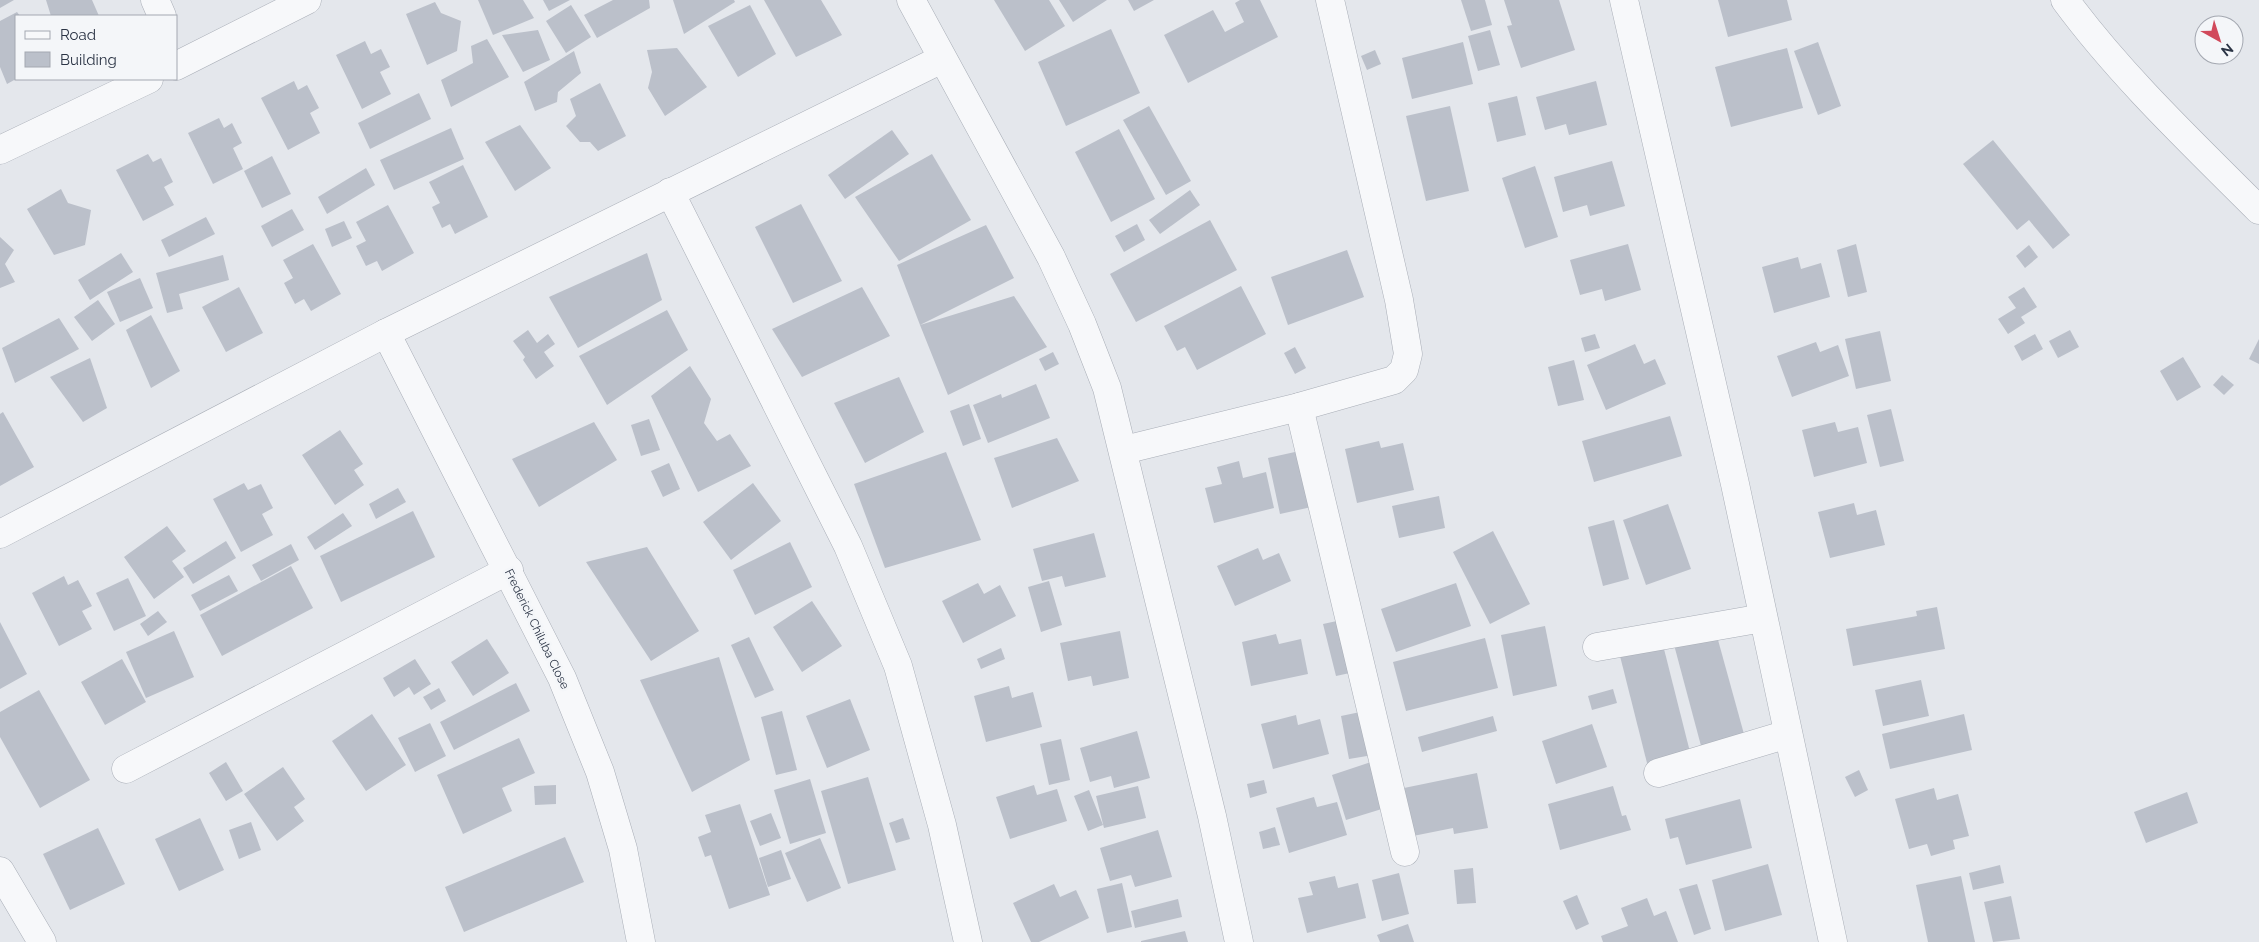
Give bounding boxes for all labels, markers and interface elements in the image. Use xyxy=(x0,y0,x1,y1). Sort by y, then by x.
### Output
legend xyxy=(15,15,178,80)
north arrow xyxy=(2194,15,2244,65)
text: Road xyxy=(60,26,96,44)
text: N xyxy=(2218,41,2236,60)
text: Building xyxy=(60,51,117,69)
street label: Frederick Chiluba Close xyxy=(502,567,572,691)

